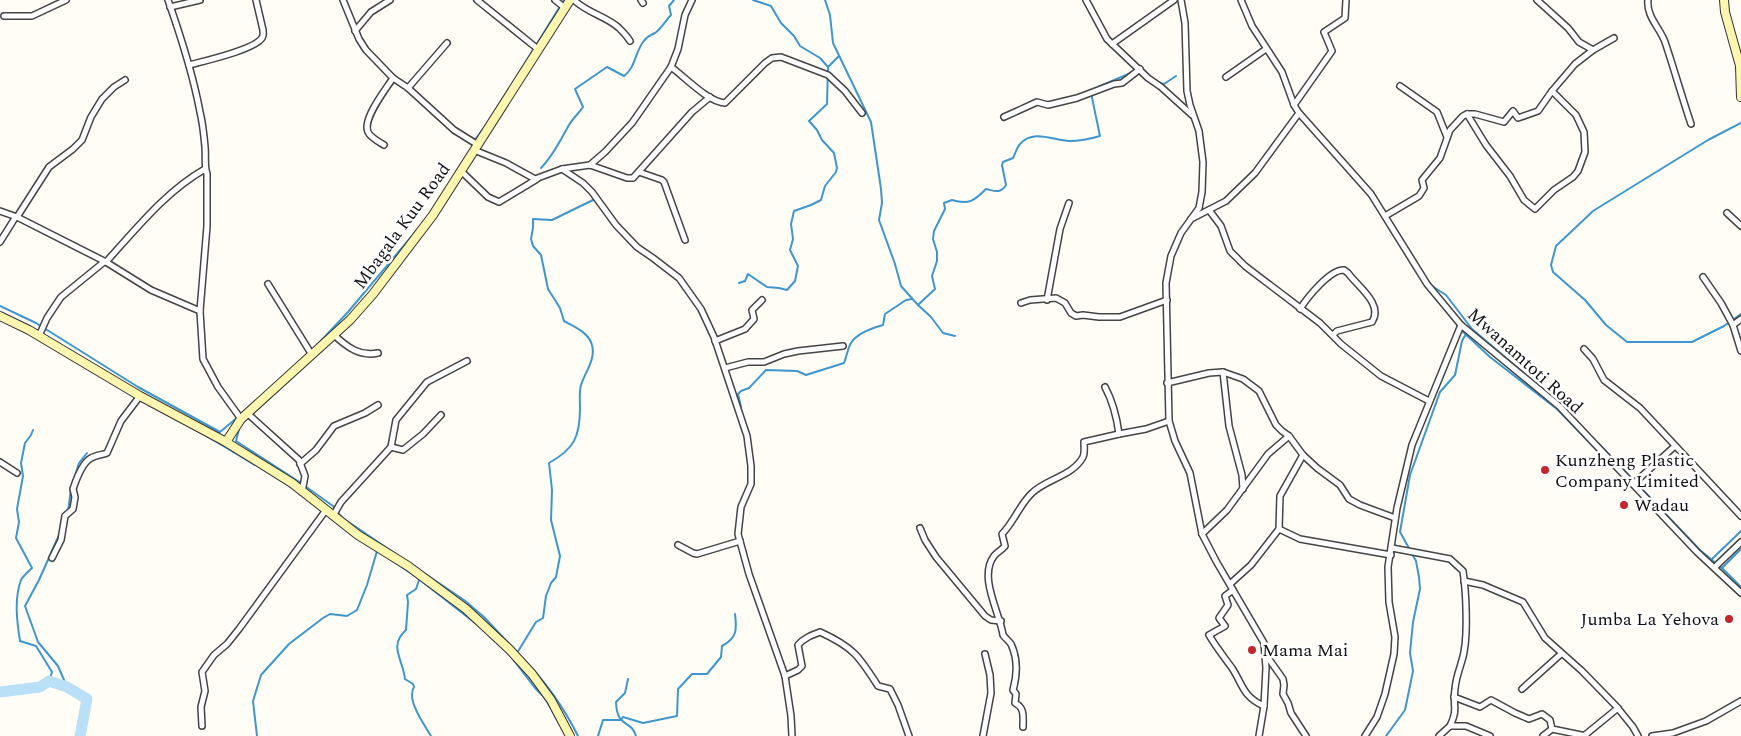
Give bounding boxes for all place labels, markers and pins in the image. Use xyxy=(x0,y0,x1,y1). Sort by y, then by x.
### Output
place label: Kunzheng Plastic Company Limited xyxy=(1555,447,1699,495)
marker: Kunzheng Plastic Company Limited xyxy=(1539,464,1551,476)
place label: Wadau xyxy=(1634,492,1689,519)
marker: Wadau xyxy=(1618,499,1630,511)
place label: Jumba La Yehova xyxy=(1581,606,1719,633)
marker: Jumba La Yehova xyxy=(1723,613,1735,625)
place label: Mama Mai xyxy=(1262,637,1348,664)
marker: Mama Mai xyxy=(1246,644,1258,656)

